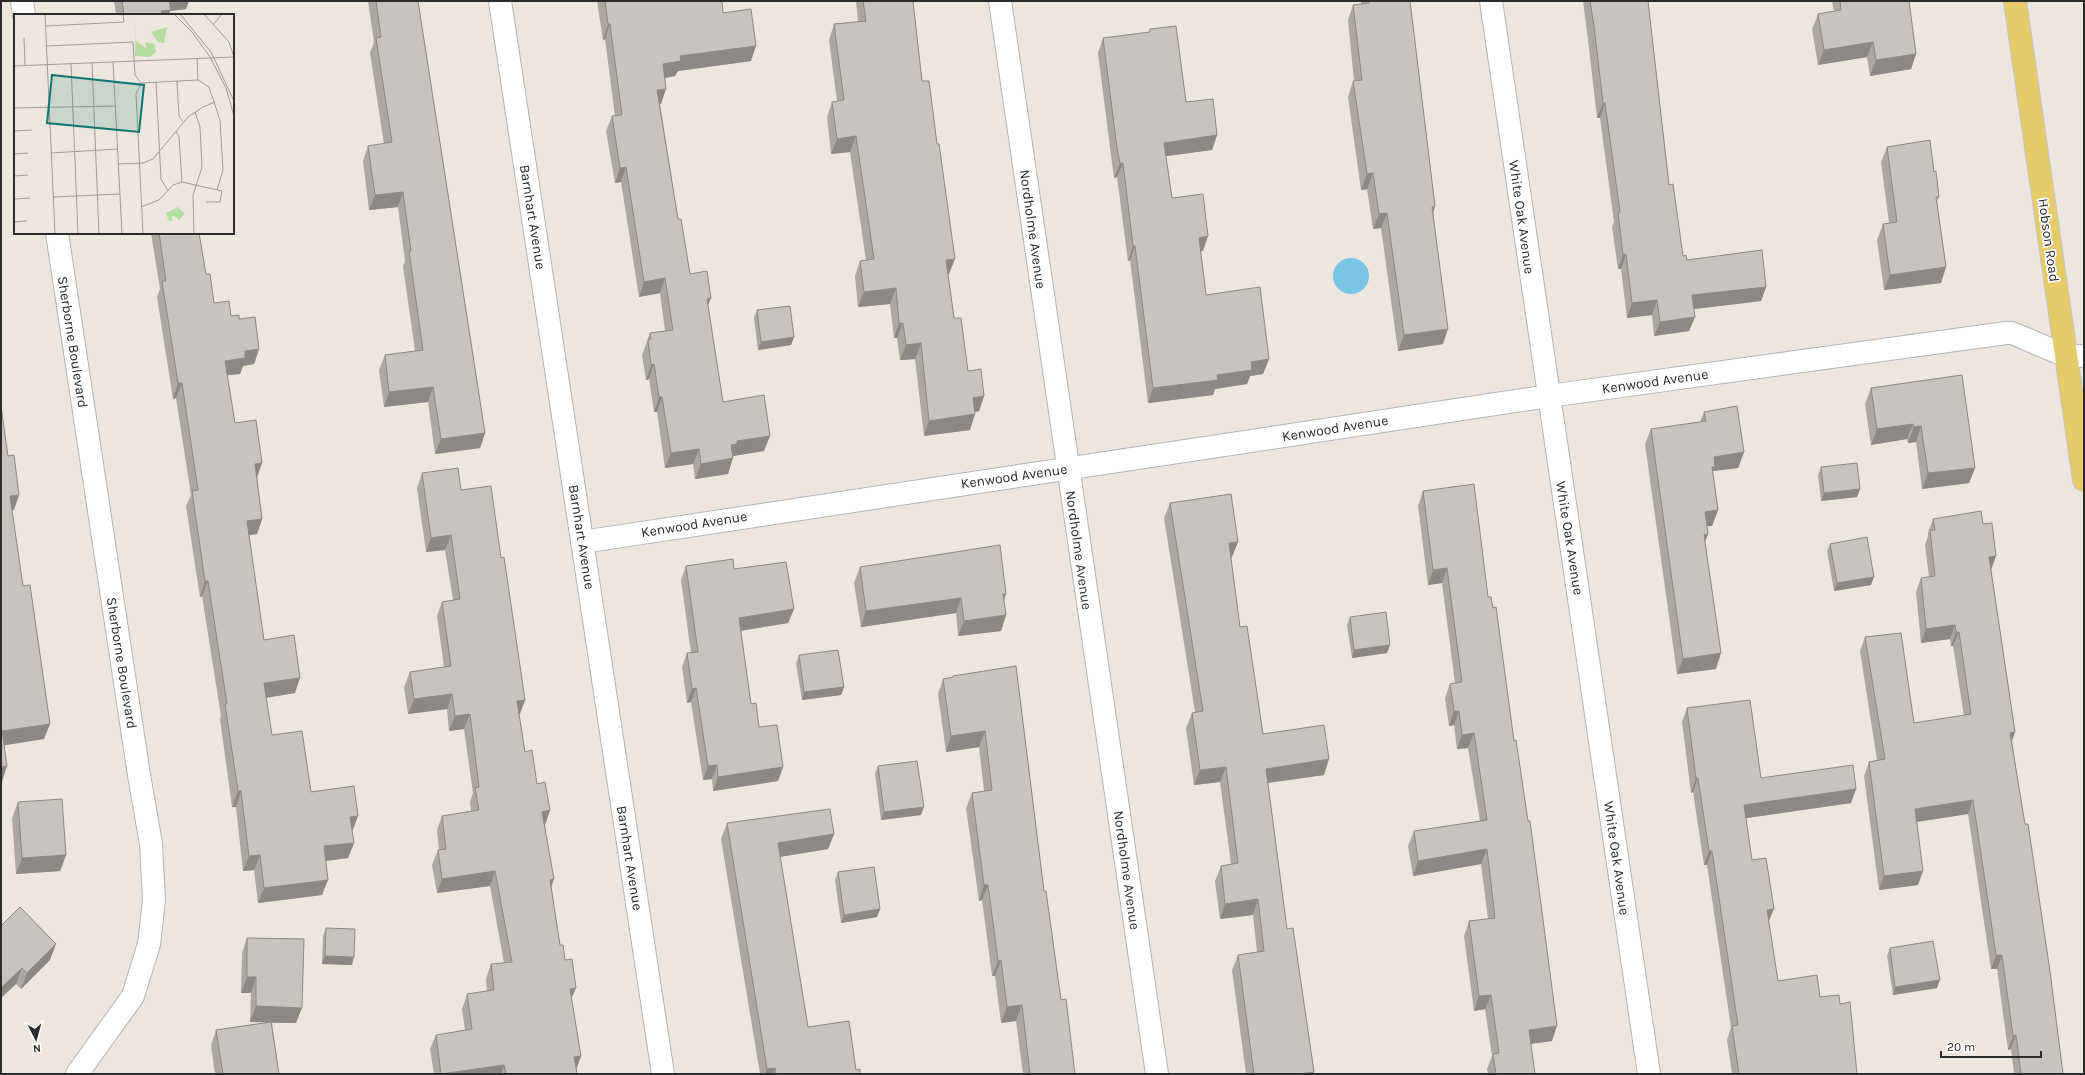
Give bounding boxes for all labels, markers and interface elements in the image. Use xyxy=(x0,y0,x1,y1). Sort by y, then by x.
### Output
inset map xyxy=(14,14,234,234)
street label: White Oak Avenue xyxy=(1505,159,1538,275)
street label: Barnhart Avenue xyxy=(516,163,549,271)
street label: Nordholme Avenue xyxy=(1016,168,1049,290)
street label: Hobson Road xyxy=(2034,197,2063,283)
street label: Sherborne Boulevard xyxy=(54,275,91,409)
street label: Kenwood Avenue xyxy=(1601,366,1709,397)
street label: Kenwood Avenue xyxy=(1281,412,1389,445)
street label: Kenwood Avenue xyxy=(960,461,1068,492)
street label: White Oak Avenue xyxy=(1552,480,1587,596)
street label: Barnhart Avenue xyxy=(565,483,598,591)
street label: Nordholme Avenue xyxy=(1062,489,1095,611)
street label: Kenwood Avenue xyxy=(640,508,748,541)
street label: Sherborne Boulevard xyxy=(103,596,140,730)
street label: White Oak Avenue xyxy=(1600,800,1633,916)
street label: Barnhart Avenue xyxy=(613,804,646,912)
street label: Nordholme Avenue xyxy=(1110,809,1143,931)
north arrow xyxy=(16,1019,56,1059)
scale bar xyxy=(1941,1033,2041,1059)
text: 20 m xyxy=(1947,1040,1975,1054)
text: N xyxy=(32,1042,42,1055)

